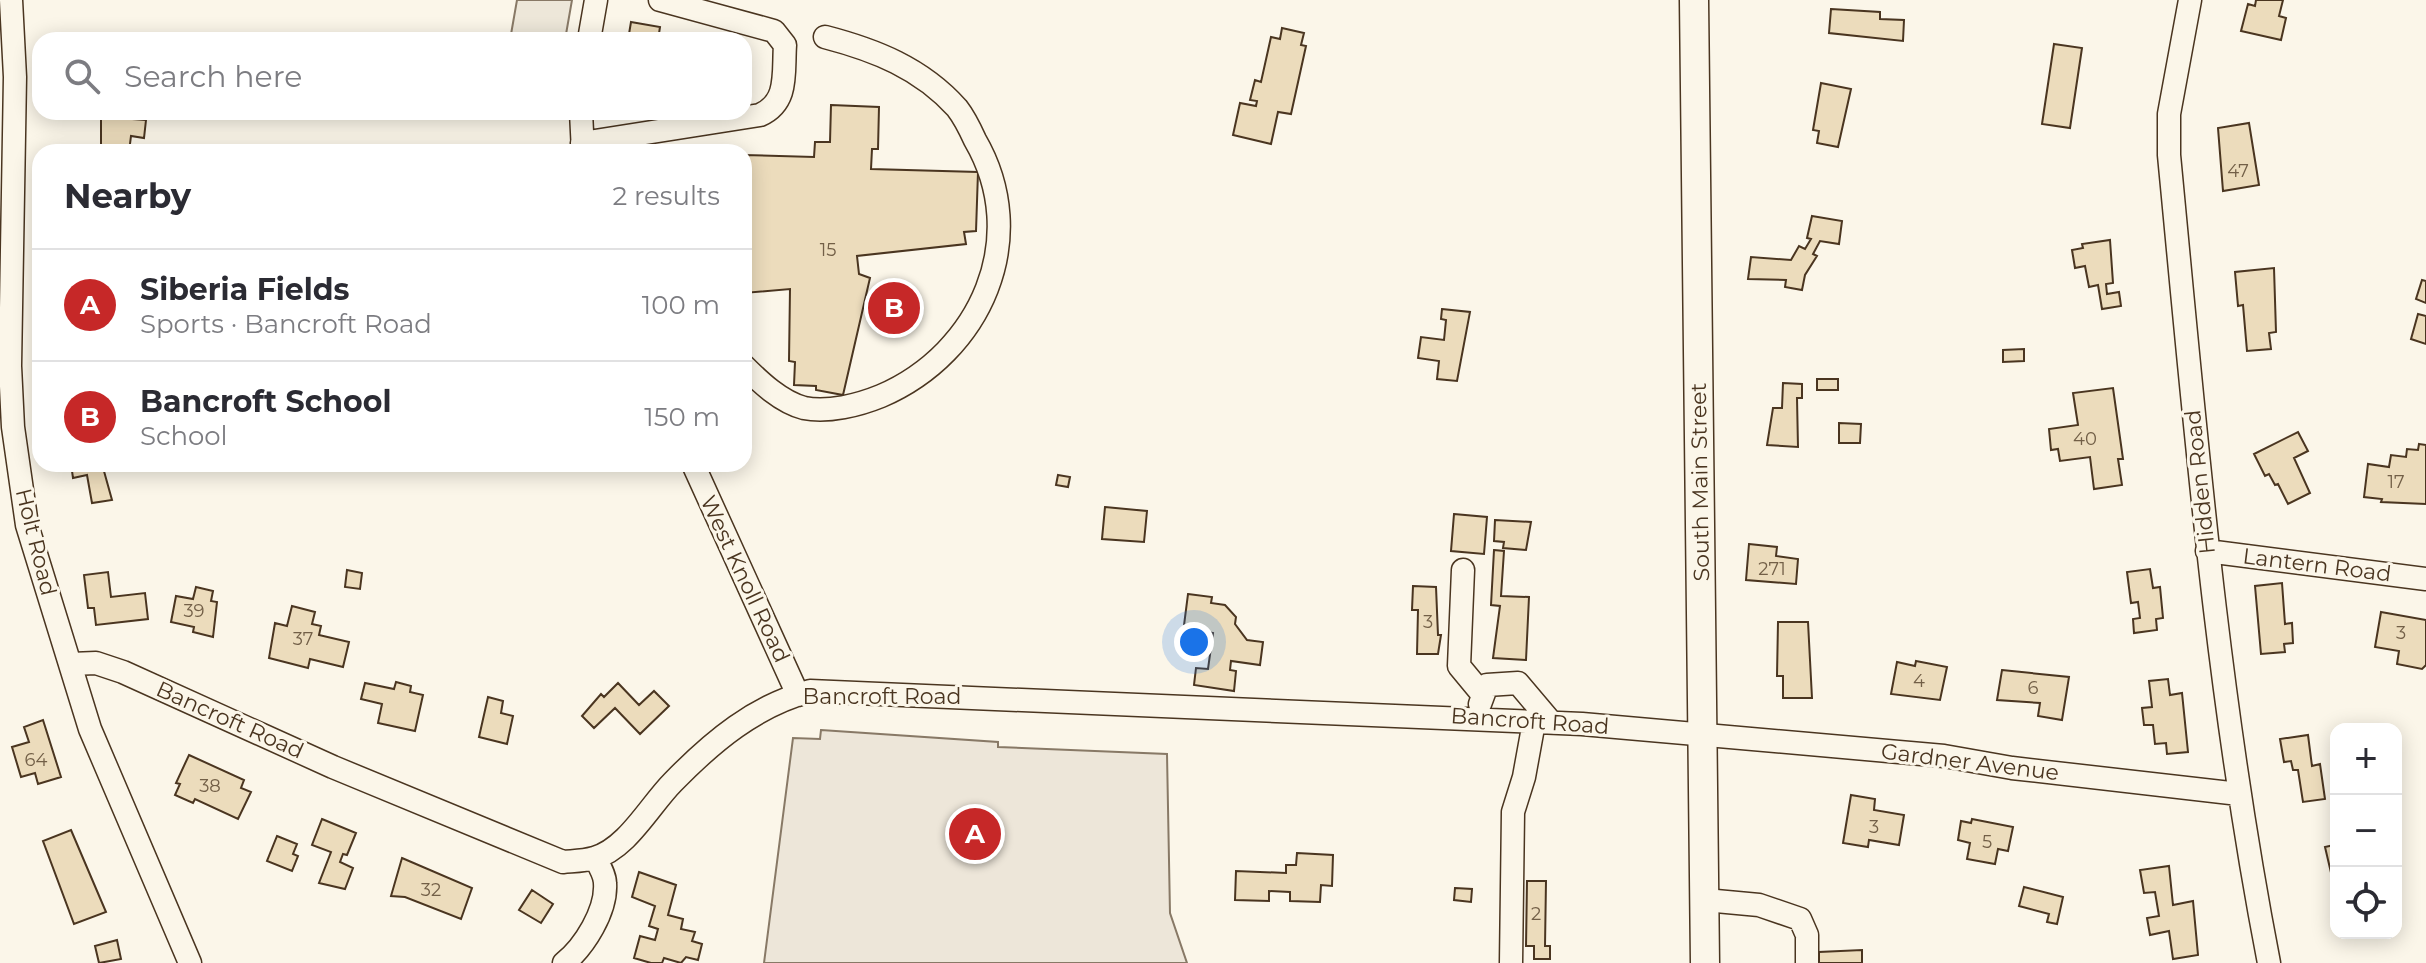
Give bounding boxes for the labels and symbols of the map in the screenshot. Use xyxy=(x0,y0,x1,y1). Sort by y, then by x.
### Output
house number: 47 xyxy=(2227,160,2249,182)
house number: 15 xyxy=(820,239,836,261)
pin: B xyxy=(868,278,920,338)
street label: South Main Street xyxy=(1685,382,1715,582)
street label: Hidden Road xyxy=(2179,408,2221,556)
house number: 40 xyxy=(2073,428,2097,450)
house number: 17 xyxy=(2387,471,2405,493)
street label: Holt Road xyxy=(10,486,62,598)
street label: West Knoll Road xyxy=(694,491,796,667)
street label: Lantern Road xyxy=(2241,542,2393,588)
house number: 271 xyxy=(1758,558,1786,580)
house number: 39 xyxy=(183,600,205,622)
house number: 3 xyxy=(1423,611,1433,633)
your location xyxy=(1174,622,1214,662)
house number: 3 xyxy=(2396,622,2406,644)
house number: 37 xyxy=(293,628,313,650)
house number: 4 xyxy=(1913,670,1925,692)
street label: Bancroft Road xyxy=(152,675,308,765)
house number: 6 xyxy=(2028,677,2039,699)
street label: Bancroft Road xyxy=(803,683,961,710)
street label: Bancroft Road xyxy=(1450,702,1610,740)
street label: Gardner Avenue xyxy=(1879,738,2061,786)
house number: 64 xyxy=(25,749,48,771)
house number: 38 xyxy=(199,775,221,797)
pin: A xyxy=(949,804,1001,864)
house number: 3 xyxy=(1869,816,1879,838)
house number: 5 xyxy=(1982,831,1992,853)
house number: 32 xyxy=(421,879,441,901)
house number: 2 xyxy=(1531,903,1541,925)

